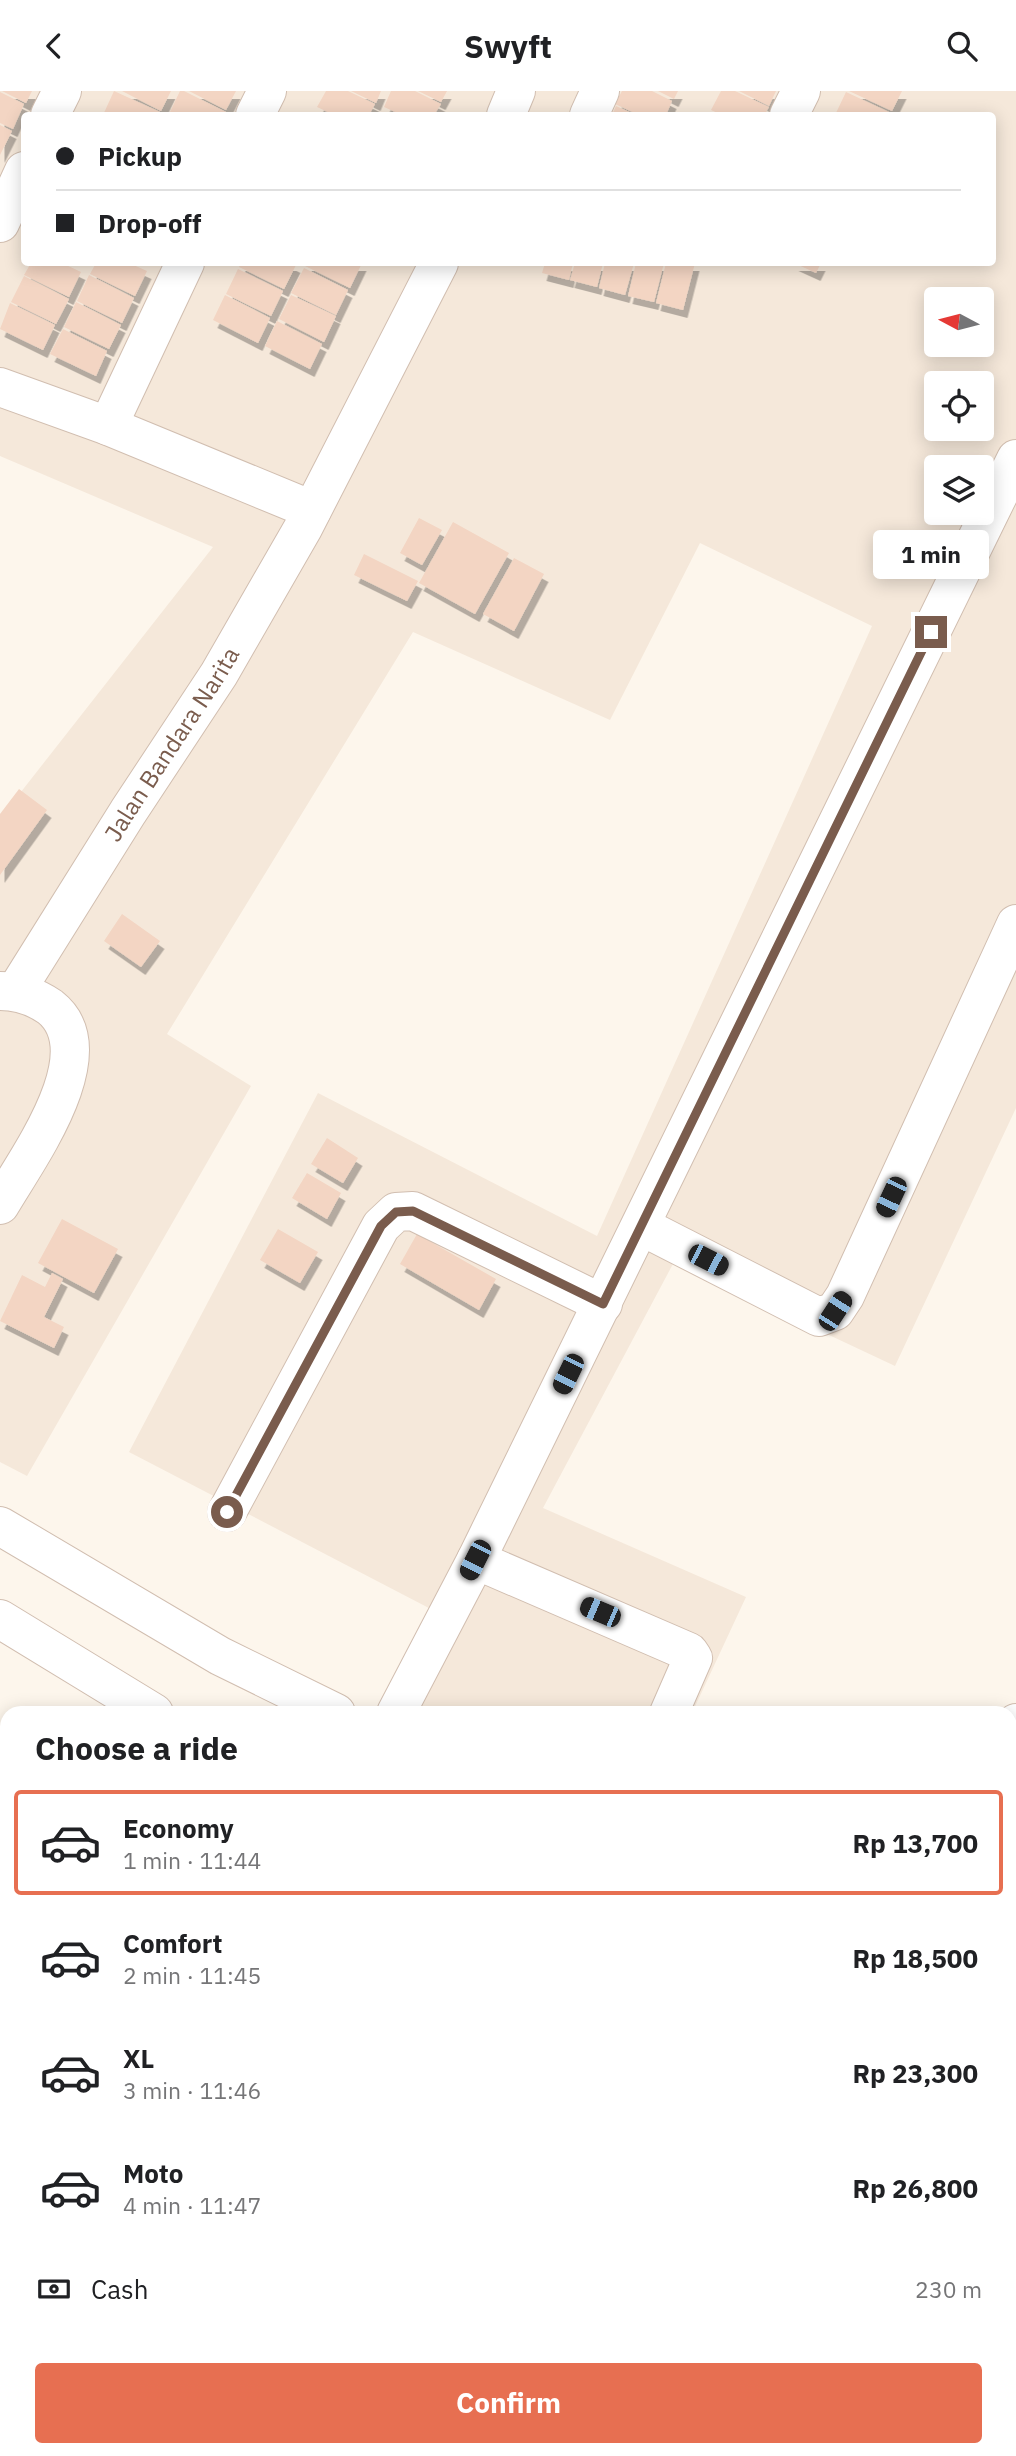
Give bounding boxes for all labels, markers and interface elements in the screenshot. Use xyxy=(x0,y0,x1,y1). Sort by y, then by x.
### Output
text: Swyft xyxy=(464,25,552,67)
icon: back xyxy=(35,27,73,65)
icon: search xyxy=(943,27,981,65)
text: Pickup xyxy=(98,139,182,173)
text: Drop-off xyxy=(98,206,201,240)
north arrow xyxy=(924,287,994,357)
map controls xyxy=(924,287,994,525)
button: locate xyxy=(924,371,994,441)
button: layers xyxy=(924,455,994,525)
callout: 1 min xyxy=(873,531,989,580)
text: 1 min xyxy=(901,539,961,569)
route end xyxy=(915,616,947,648)
street label: Jalan Bandara Narita xyxy=(97,641,246,847)
car xyxy=(873,1174,910,1220)
car xyxy=(685,1241,732,1279)
car xyxy=(815,1288,856,1334)
car xyxy=(550,1351,587,1397)
route start xyxy=(211,1496,243,1528)
car xyxy=(457,1537,494,1583)
car xyxy=(577,1594,624,1630)
text: Choose a ride xyxy=(35,1727,238,1769)
icon: car xyxy=(39,1811,102,1874)
text: Economy xyxy=(123,1811,234,1845)
text: Rp 13,700 xyxy=(852,1826,978,1860)
text: 1 min · 11:44 xyxy=(123,1845,261,1875)
icon: car xyxy=(39,1926,102,1989)
text: Comfort xyxy=(123,1926,222,1960)
text: Rp 18,500 xyxy=(852,1941,978,1975)
text: 2 min · 11:45 xyxy=(123,1960,261,1990)
icon: car xyxy=(39,2041,102,2104)
text: XL xyxy=(123,2041,154,2075)
text: Rp 23,300 xyxy=(852,2056,978,2090)
text: 3 min · 11:46 xyxy=(123,2075,261,2105)
icon: car xyxy=(39,2156,102,2219)
text: Moto xyxy=(123,2156,183,2190)
text: Rp 26,800 xyxy=(852,2171,978,2205)
text: 4 min · 11:47 xyxy=(123,2190,261,2220)
icon: cash xyxy=(35,2270,73,2308)
text: Cash xyxy=(91,2272,148,2306)
text: 230 m xyxy=(915,2274,982,2304)
button: Confirm xyxy=(35,2363,982,2443)

